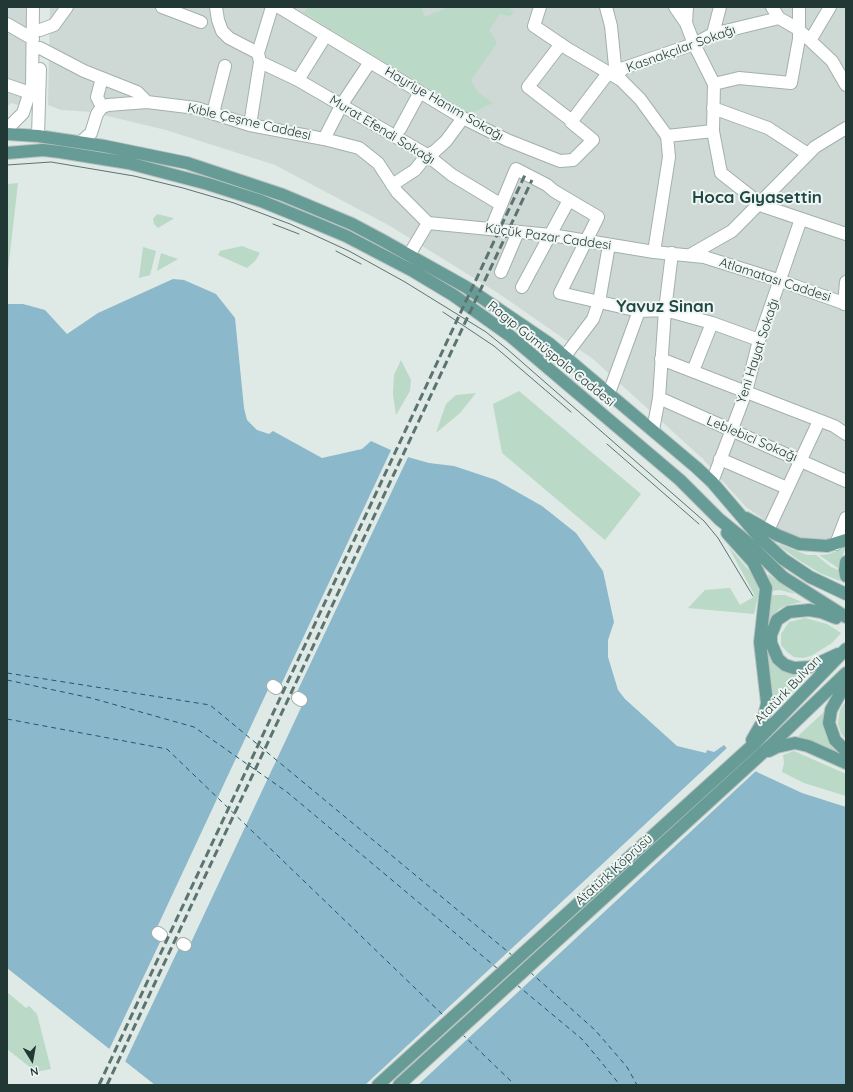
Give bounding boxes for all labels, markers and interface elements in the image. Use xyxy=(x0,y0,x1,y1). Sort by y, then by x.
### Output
street label: Kasnakçılar Sokağı xyxy=(624,22,738,76)
street label: Hayriye Hanım Sokağı xyxy=(382,64,506,144)
street label: Murat Efendi Sokağı xyxy=(326,92,438,168)
street label: Kıble Çeşme Caddesi xyxy=(186,100,312,144)
district label: Hoca Gıyasettin xyxy=(692,188,822,208)
street label: Küçük Pazar Caddesi xyxy=(484,220,612,254)
street label: Atlamatası Caddesi xyxy=(717,255,833,305)
district label: Yavuz Sinan xyxy=(616,297,714,317)
street label: Yeni Hayat Sokağı xyxy=(734,297,782,405)
street label: Ragıp Gümüşpala Caddesi xyxy=(484,298,618,410)
street label: Leblebici Sokağı xyxy=(704,413,800,465)
street label: Atatürk Bulvarı xyxy=(751,653,825,727)
street label: Atatürk Köprüsü xyxy=(572,831,656,909)
north arrow xyxy=(12,1040,52,1080)
text: N xyxy=(29,1064,40,1079)

